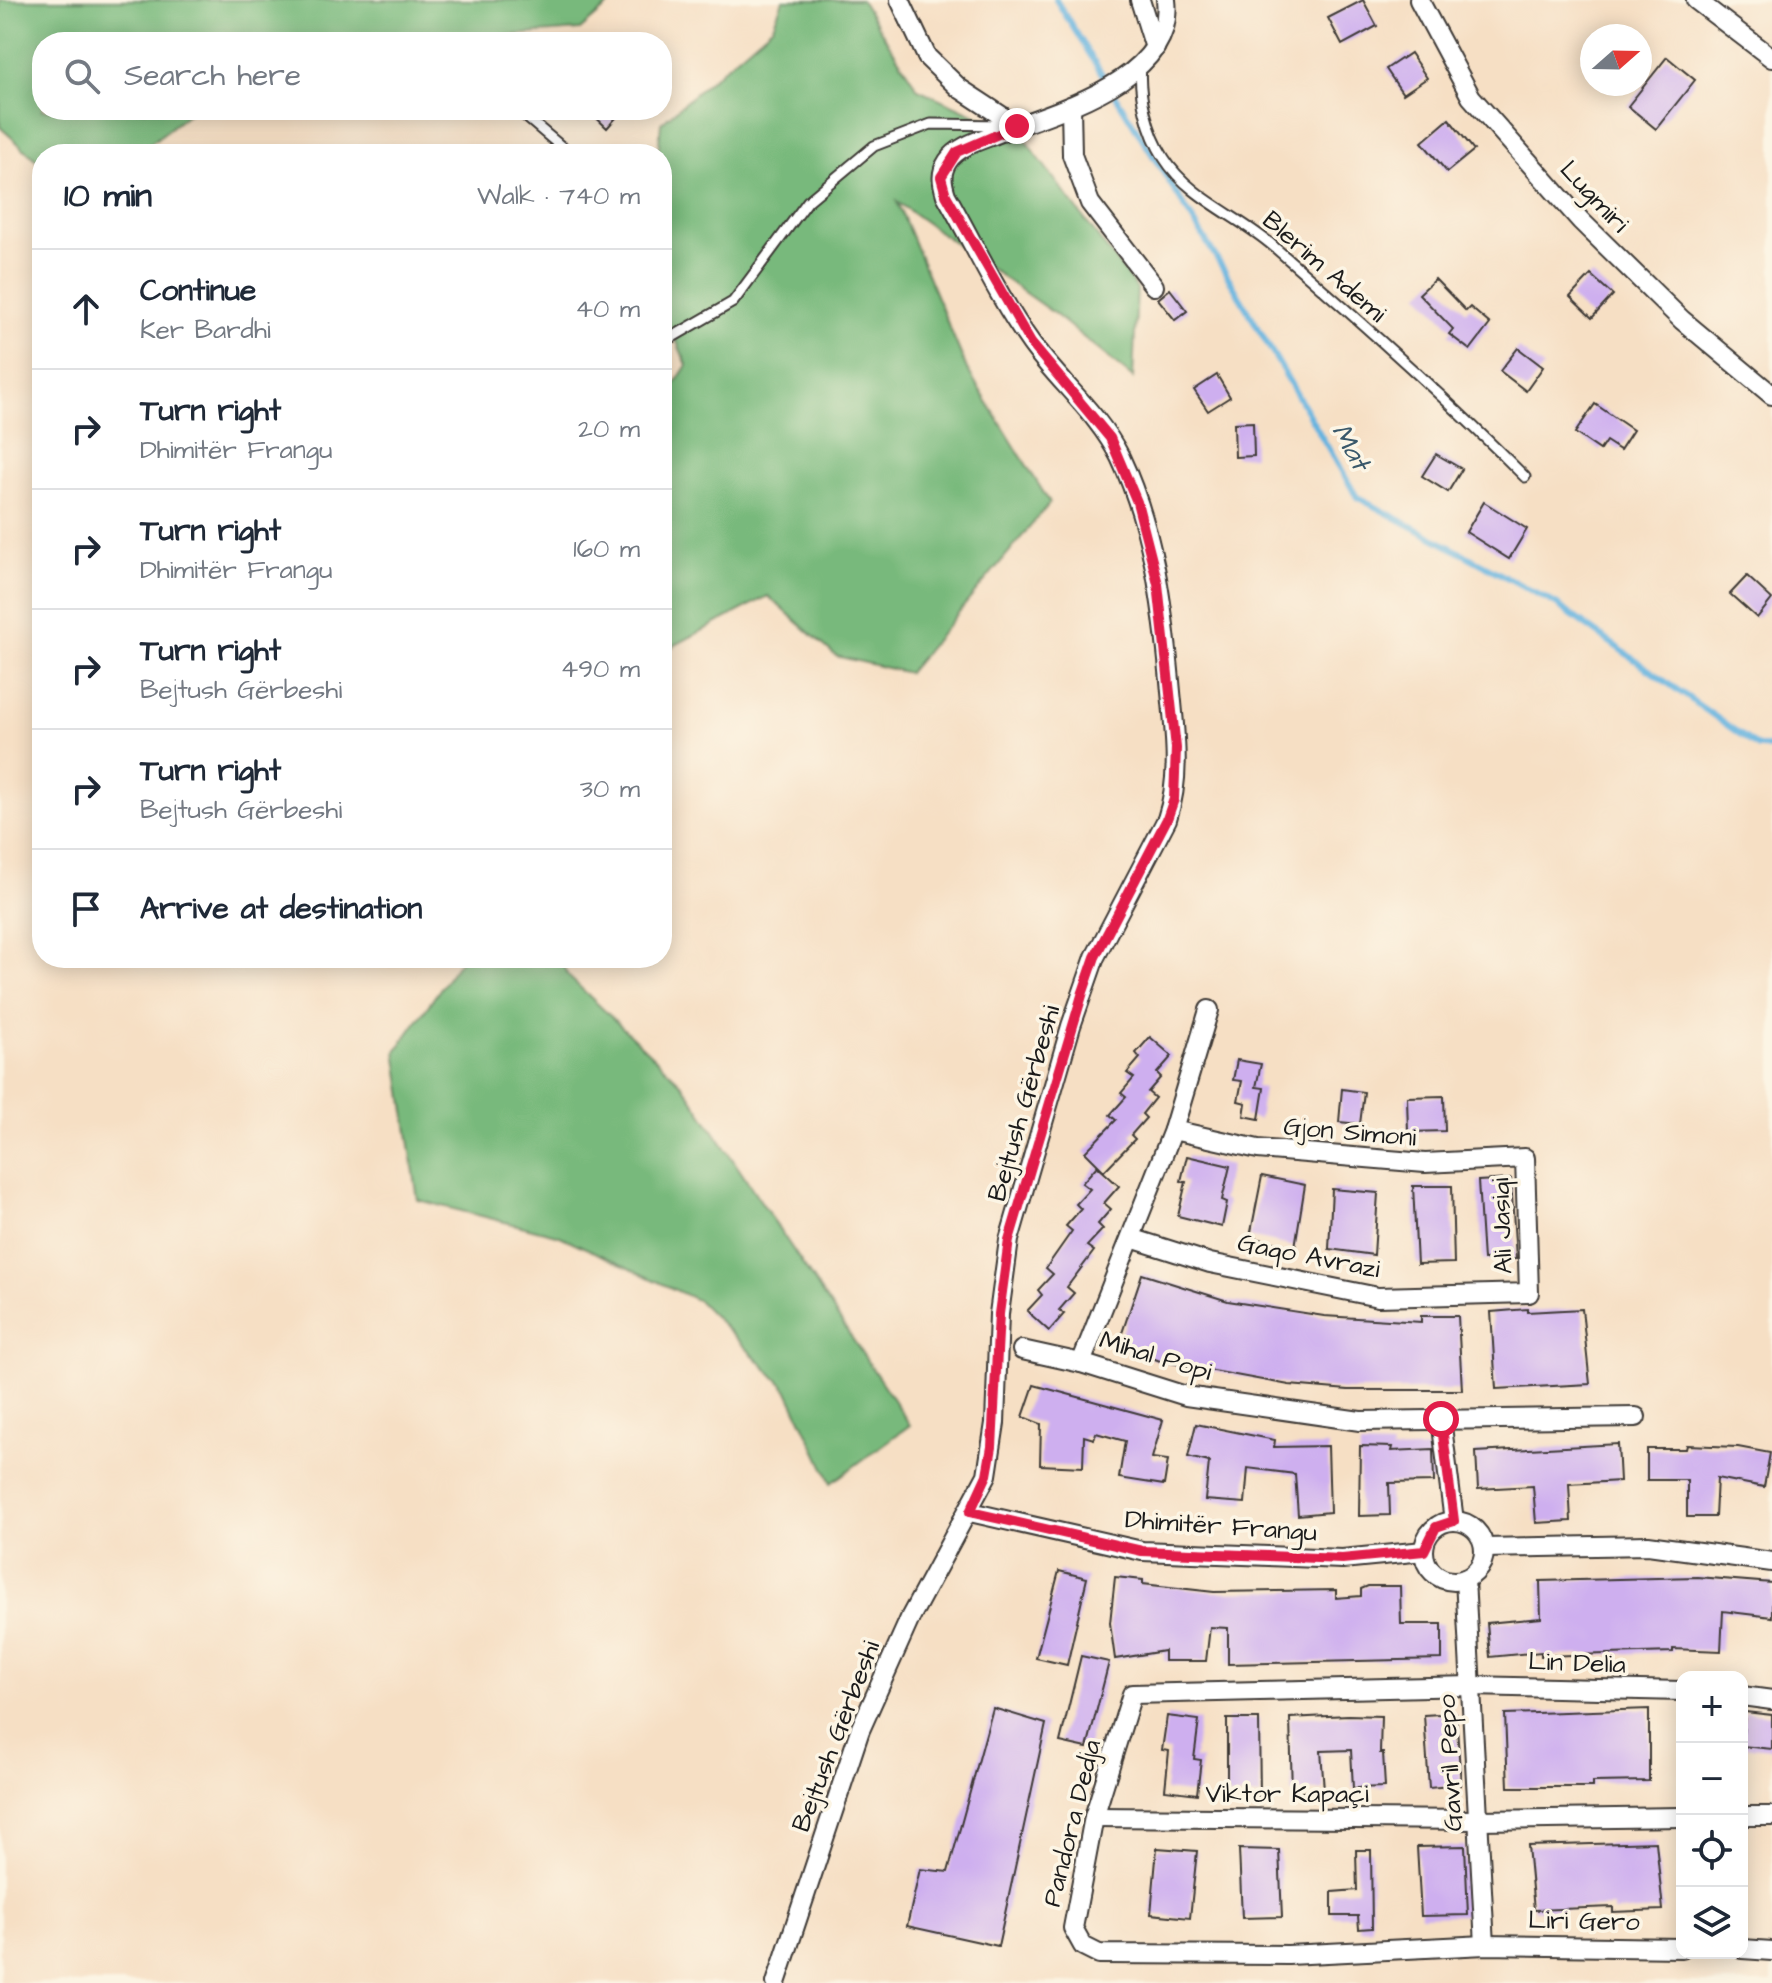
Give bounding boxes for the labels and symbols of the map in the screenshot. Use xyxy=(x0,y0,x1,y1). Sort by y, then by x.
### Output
north arrow xyxy=(1580,24,1652,96)
route end xyxy=(999,108,1035,144)
street label: Lugmiri xyxy=(1550,153,1637,242)
street label: Blerim Ademi xyxy=(1254,203,1394,331)
water label: Mat xyxy=(1322,416,1381,480)
street label: Bejtush Gërbeshi xyxy=(979,1001,1069,1205)
street label: Gjon Simoni xyxy=(1282,1108,1418,1156)
street label: Ali Jasiqi xyxy=(1482,1177,1522,1275)
street label: Gaqo Avrazi xyxy=(1235,1225,1383,1287)
street label: Mihal Popi xyxy=(1095,1322,1216,1390)
route start xyxy=(1423,1401,1459,1437)
street label: Dhimitër Frangu xyxy=(1124,1501,1318,1553)
street label: Bejtush Gërbeshi xyxy=(783,1635,889,1837)
street label: Lin Delia xyxy=(1528,1643,1626,1683)
street label: Gavril Pepo xyxy=(1428,1693,1472,1832)
street label: Pandora Dedja xyxy=(1034,1736,1110,1910)
street label: Viktor Kapaçi xyxy=(1205,1776,1369,1812)
street label: Liri Gero xyxy=(1528,1902,1640,1940)

